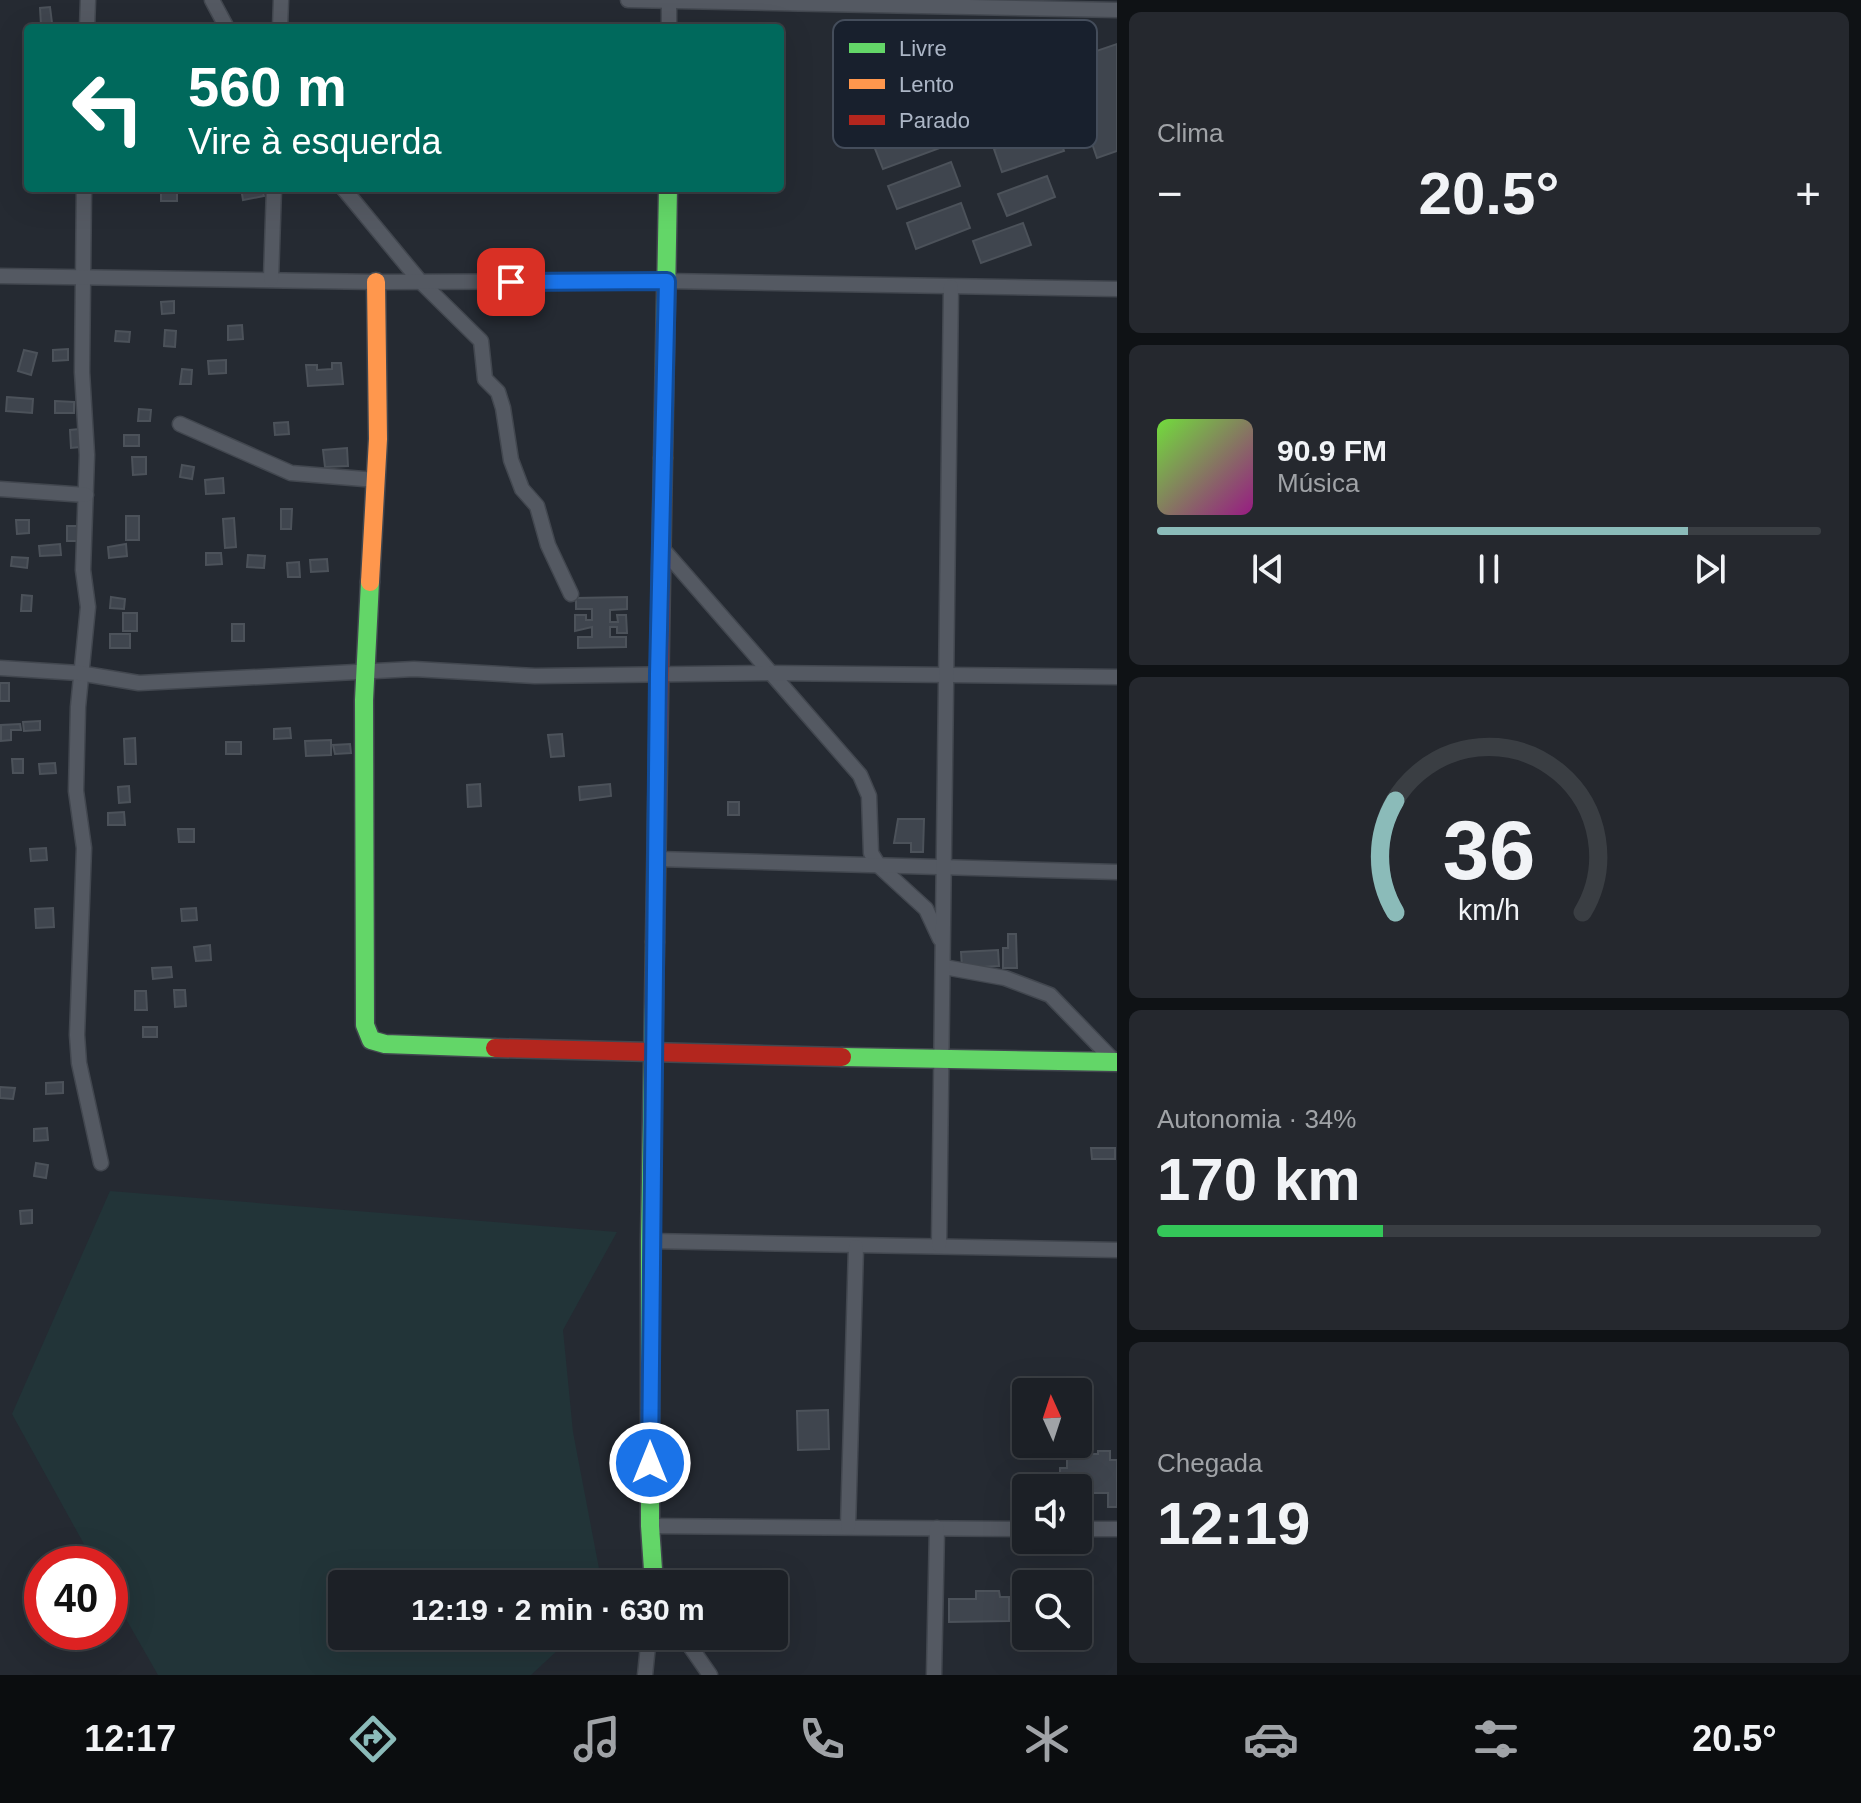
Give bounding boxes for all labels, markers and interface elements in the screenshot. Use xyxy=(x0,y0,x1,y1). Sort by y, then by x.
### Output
legend xyxy=(833,20,1097,148)
text: Livre xyxy=(899,36,947,61)
text: 560 m xyxy=(188,55,347,118)
icon: left xyxy=(56,56,160,160)
text: Lento xyxy=(899,72,954,97)
text: Parado xyxy=(899,108,970,133)
text: Clima xyxy=(1157,118,1223,148)
text: Vire à esquerda xyxy=(188,121,442,162)
text: 20.5° xyxy=(1419,160,1559,227)
text: − xyxy=(1157,169,1183,218)
text: + xyxy=(1795,169,1821,218)
pin xyxy=(477,248,545,316)
icon: arrive xyxy=(489,260,533,304)
text: 90.9 FM xyxy=(1277,434,1387,467)
text: Música xyxy=(1277,468,1359,498)
icon: previous xyxy=(1246,547,1290,591)
icon: pause xyxy=(1467,547,1511,591)
icon: next xyxy=(1688,547,1732,591)
text: 36 xyxy=(1443,804,1535,897)
text: km/h xyxy=(1458,895,1520,927)
text: Autonomia · 34% xyxy=(1157,1104,1356,1134)
text: 170 km xyxy=(1157,1146,1361,1213)
north arrow xyxy=(1012,1378,1092,1458)
map controls xyxy=(1012,1378,1092,1650)
position arrow xyxy=(608,1421,692,1505)
text: Chegada xyxy=(1157,1448,1263,1478)
button: sound xyxy=(1012,1474,1092,1554)
text: 12:19 xyxy=(1157,1490,1310,1557)
speed limit sign: 40 xyxy=(24,1546,128,1650)
button: search xyxy=(1012,1570,1092,1650)
text: 12:19 · 2 min · 630 m xyxy=(411,1593,705,1626)
icon: directions xyxy=(345,1711,401,1767)
icon: music xyxy=(569,1711,625,1767)
icon: phone xyxy=(794,1711,850,1767)
icon: climate xyxy=(1019,1711,1075,1767)
icon: car xyxy=(1243,1711,1299,1767)
icon: filters xyxy=(1468,1711,1524,1767)
text: 12:17 xyxy=(84,1718,176,1759)
text: 20.5° xyxy=(1692,1718,1777,1759)

